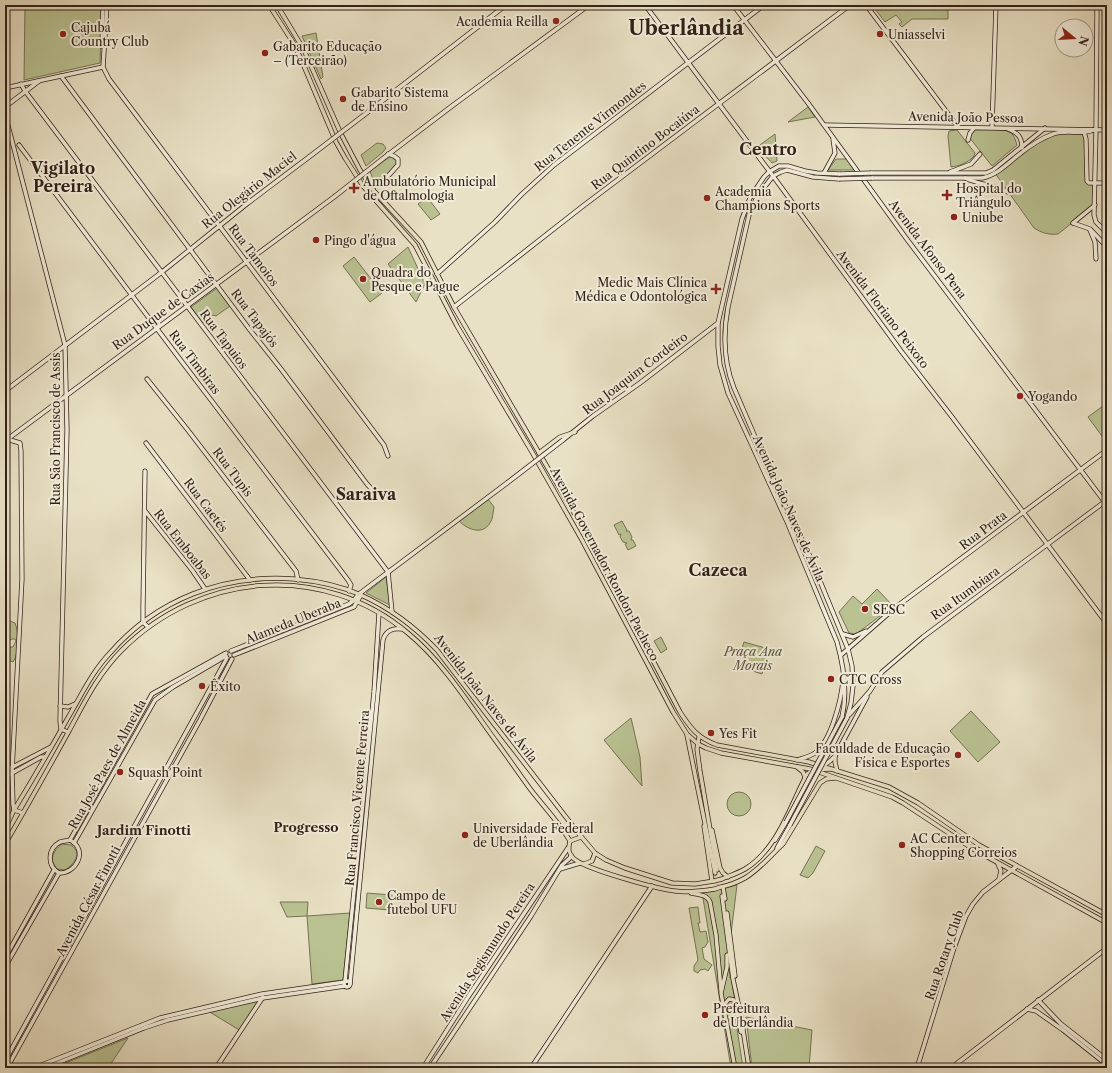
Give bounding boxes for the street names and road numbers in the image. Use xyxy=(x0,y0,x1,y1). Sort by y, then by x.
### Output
street label: Rua Tenente Virmondes xyxy=(531,78,649,174)
street label: Rua Quintino Bocaiúva xyxy=(588,101,703,193)
street label: Avenida João Pessoa xyxy=(907,108,1025,126)
street label: Rua Olegário Maciel xyxy=(199,148,300,232)
street label: Avenida Afonso Pena xyxy=(885,196,971,302)
street label: Rua Tamoios xyxy=(226,221,282,289)
street label: Avenida Floriano Peixoto xyxy=(833,246,932,371)
street label: Rua Duque de Caxias xyxy=(109,269,217,353)
street label: Rua Tapajós xyxy=(228,286,282,350)
street label: Rua Tapuios xyxy=(197,306,251,372)
street label: Rua Timbiras xyxy=(166,327,224,397)
street label: Rua Joaquim Cordeiro xyxy=(580,329,690,417)
street label: Rua São Francisco de Assis xyxy=(48,352,63,506)
street label: Avenida João Naves de Ávila xyxy=(749,431,829,584)
street label: Rua Tupis xyxy=(210,445,256,499)
street label: Avenida Governador Rondon Pacheco xyxy=(547,464,663,663)
street label: Rua Caetés xyxy=(181,475,231,535)
street label: Rua Emboabas xyxy=(151,506,215,582)
street label: Rua Prata xyxy=(956,507,1010,553)
street label: Rua Itumbiara xyxy=(928,563,1003,623)
street label: Alameda Uberaba xyxy=(242,595,343,647)
street label: Avenida João Naves de Ávila xyxy=(431,629,542,766)
street label: Rua José Paes de Almeida xyxy=(65,696,149,831)
street label: Rua Francisco Vicente Ferreira xyxy=(342,709,372,887)
street label: Avenida César Finotti xyxy=(52,843,124,960)
street label: Avenida Segismundo Pereira xyxy=(436,879,538,1025)
street label: Rua Rotary Club xyxy=(922,908,966,1002)

